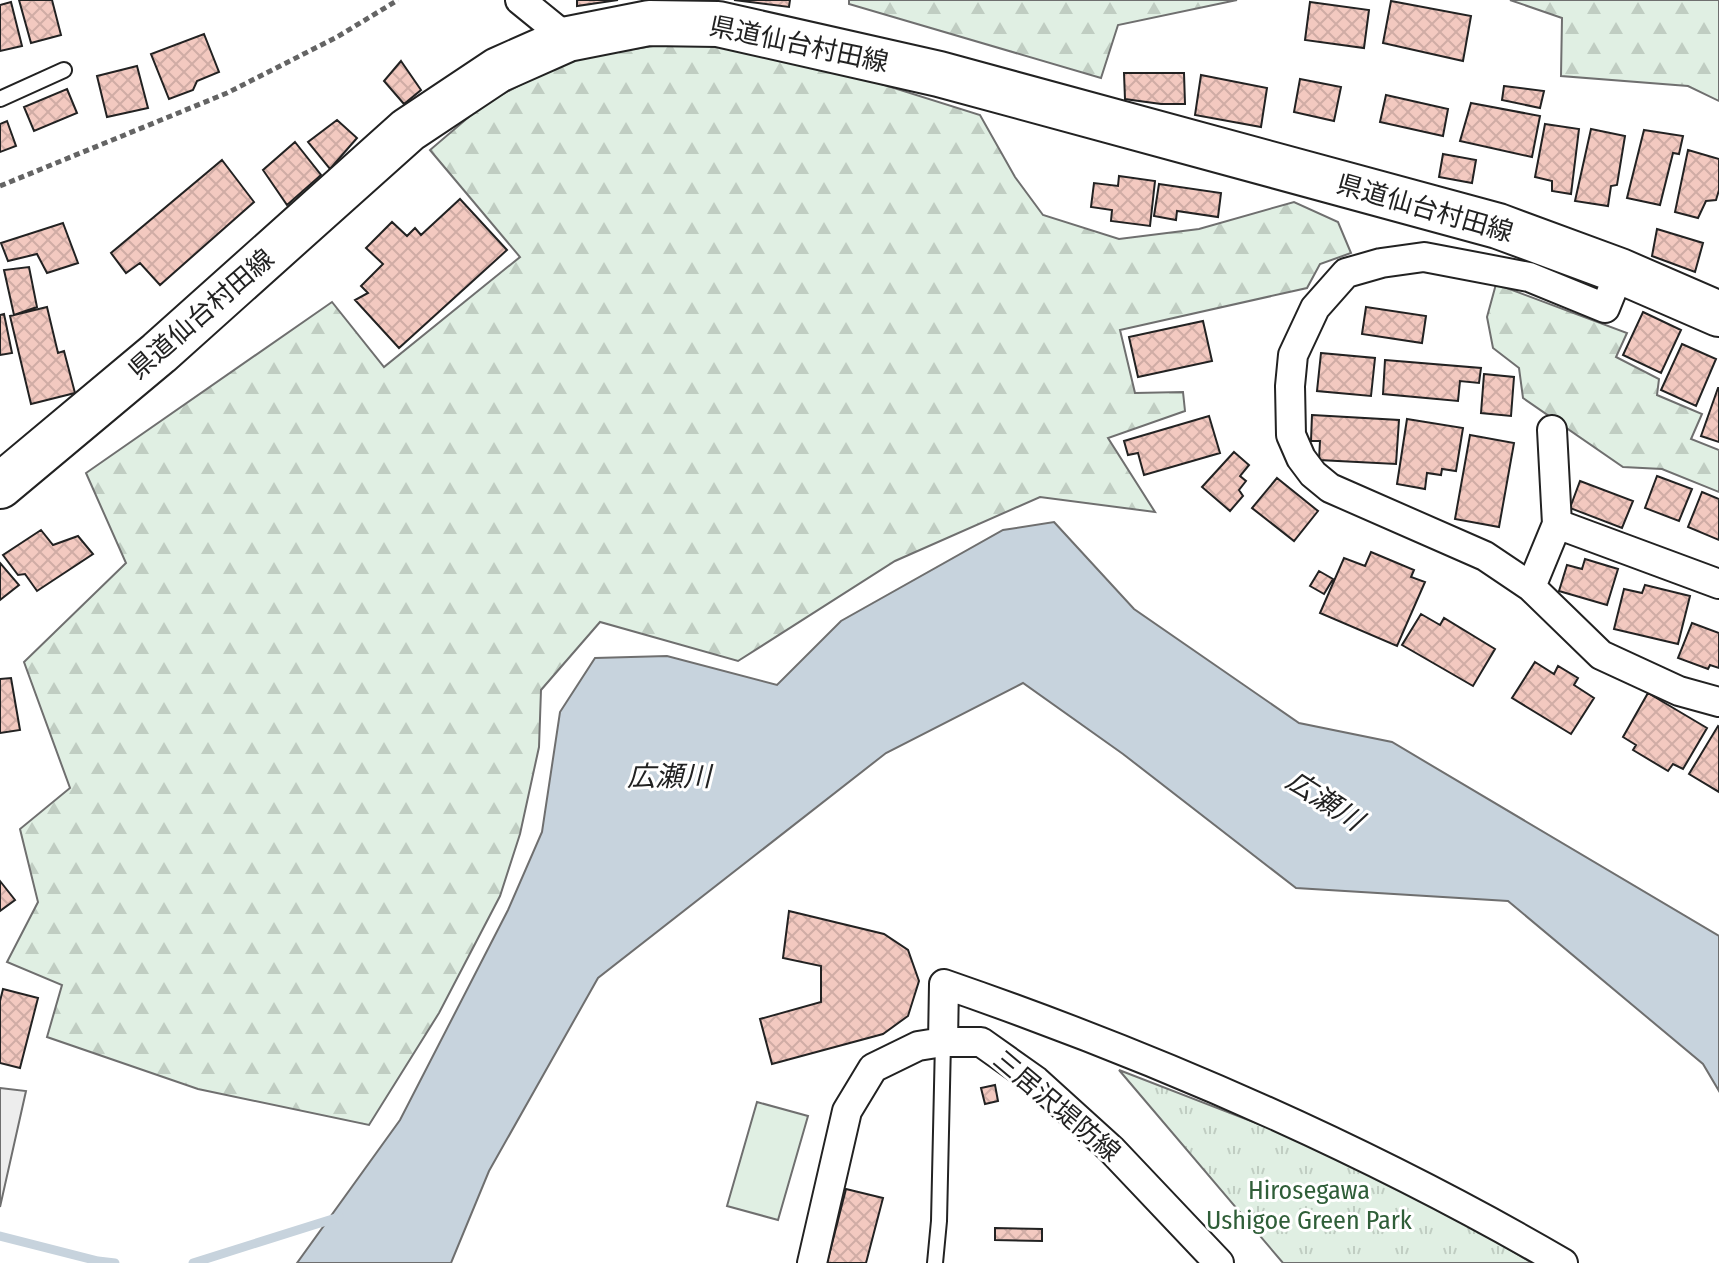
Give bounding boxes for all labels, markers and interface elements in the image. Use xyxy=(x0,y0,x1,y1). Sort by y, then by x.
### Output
street label: 県道仙台村田線 xyxy=(707,10,891,79)
street label: 県道仙台村田線 xyxy=(1333,168,1517,248)
street label: 県道仙台村田線 xyxy=(122,243,280,386)
water label: 広瀬川 xyxy=(627,760,714,793)
water label: 広瀬川 xyxy=(1281,764,1371,839)
street label: 三居沢堤防線 xyxy=(987,1044,1126,1168)
park label: Hirosegawa Ushigoe Green Park xyxy=(1206,1175,1413,1236)

